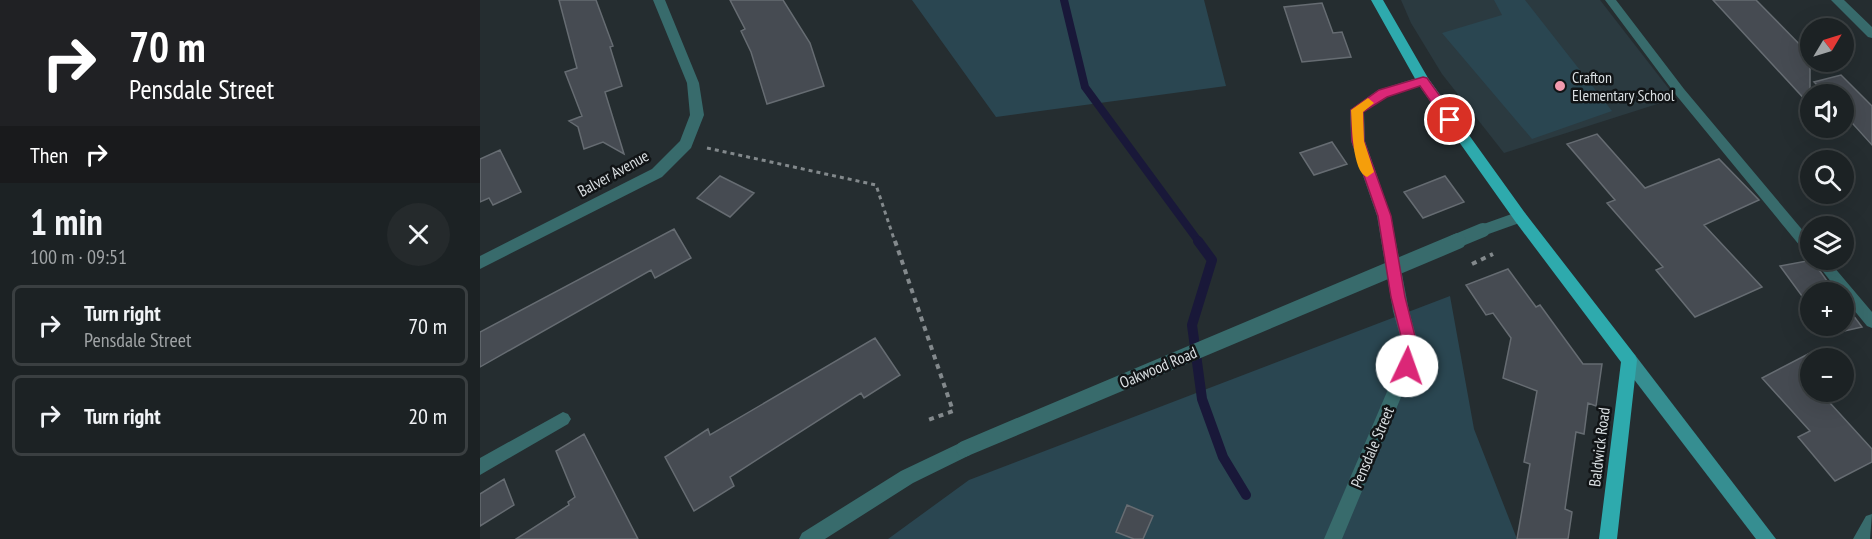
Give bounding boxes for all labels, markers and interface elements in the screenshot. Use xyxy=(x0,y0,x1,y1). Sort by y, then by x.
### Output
north arrow xyxy=(1800,18,1854,72)
map controls xyxy=(1800,18,1854,402)
text: 70 m xyxy=(129,19,206,74)
icon: right xyxy=(30,24,108,102)
place label: Crafton Elementary School xyxy=(1572,67,1675,105)
text: Pensdale Street xyxy=(129,72,274,106)
marker: Crafton Elementary School xyxy=(1553,79,1567,93)
button: sound xyxy=(1800,84,1854,138)
pin xyxy=(1424,94,1475,145)
icon: arrive xyxy=(1433,103,1466,136)
icon: right xyxy=(80,138,113,171)
text: Then xyxy=(30,141,68,169)
street label: Balver Avenue xyxy=(574,145,652,201)
button: search xyxy=(1800,150,1854,204)
text: 1 min xyxy=(30,198,103,245)
button: close xyxy=(387,203,450,266)
button: layers xyxy=(1800,216,1854,270)
text: 100 m · 09:51 xyxy=(30,244,127,270)
button: + xyxy=(1800,282,1854,336)
text: Turn right xyxy=(84,299,161,327)
icon: right xyxy=(33,309,66,342)
text: 70 m xyxy=(408,312,447,340)
text: Pensdale Street xyxy=(84,327,191,353)
position arrow xyxy=(1375,334,1439,398)
street label: Oakwood Road xyxy=(1116,342,1200,392)
button: − xyxy=(1800,348,1854,402)
icon: right xyxy=(33,399,66,432)
text: Turn right xyxy=(84,402,161,430)
text: 20 m xyxy=(408,402,447,430)
street label: Pensdale Street xyxy=(1346,403,1398,490)
street label: Baldwick Road xyxy=(1584,406,1614,488)

